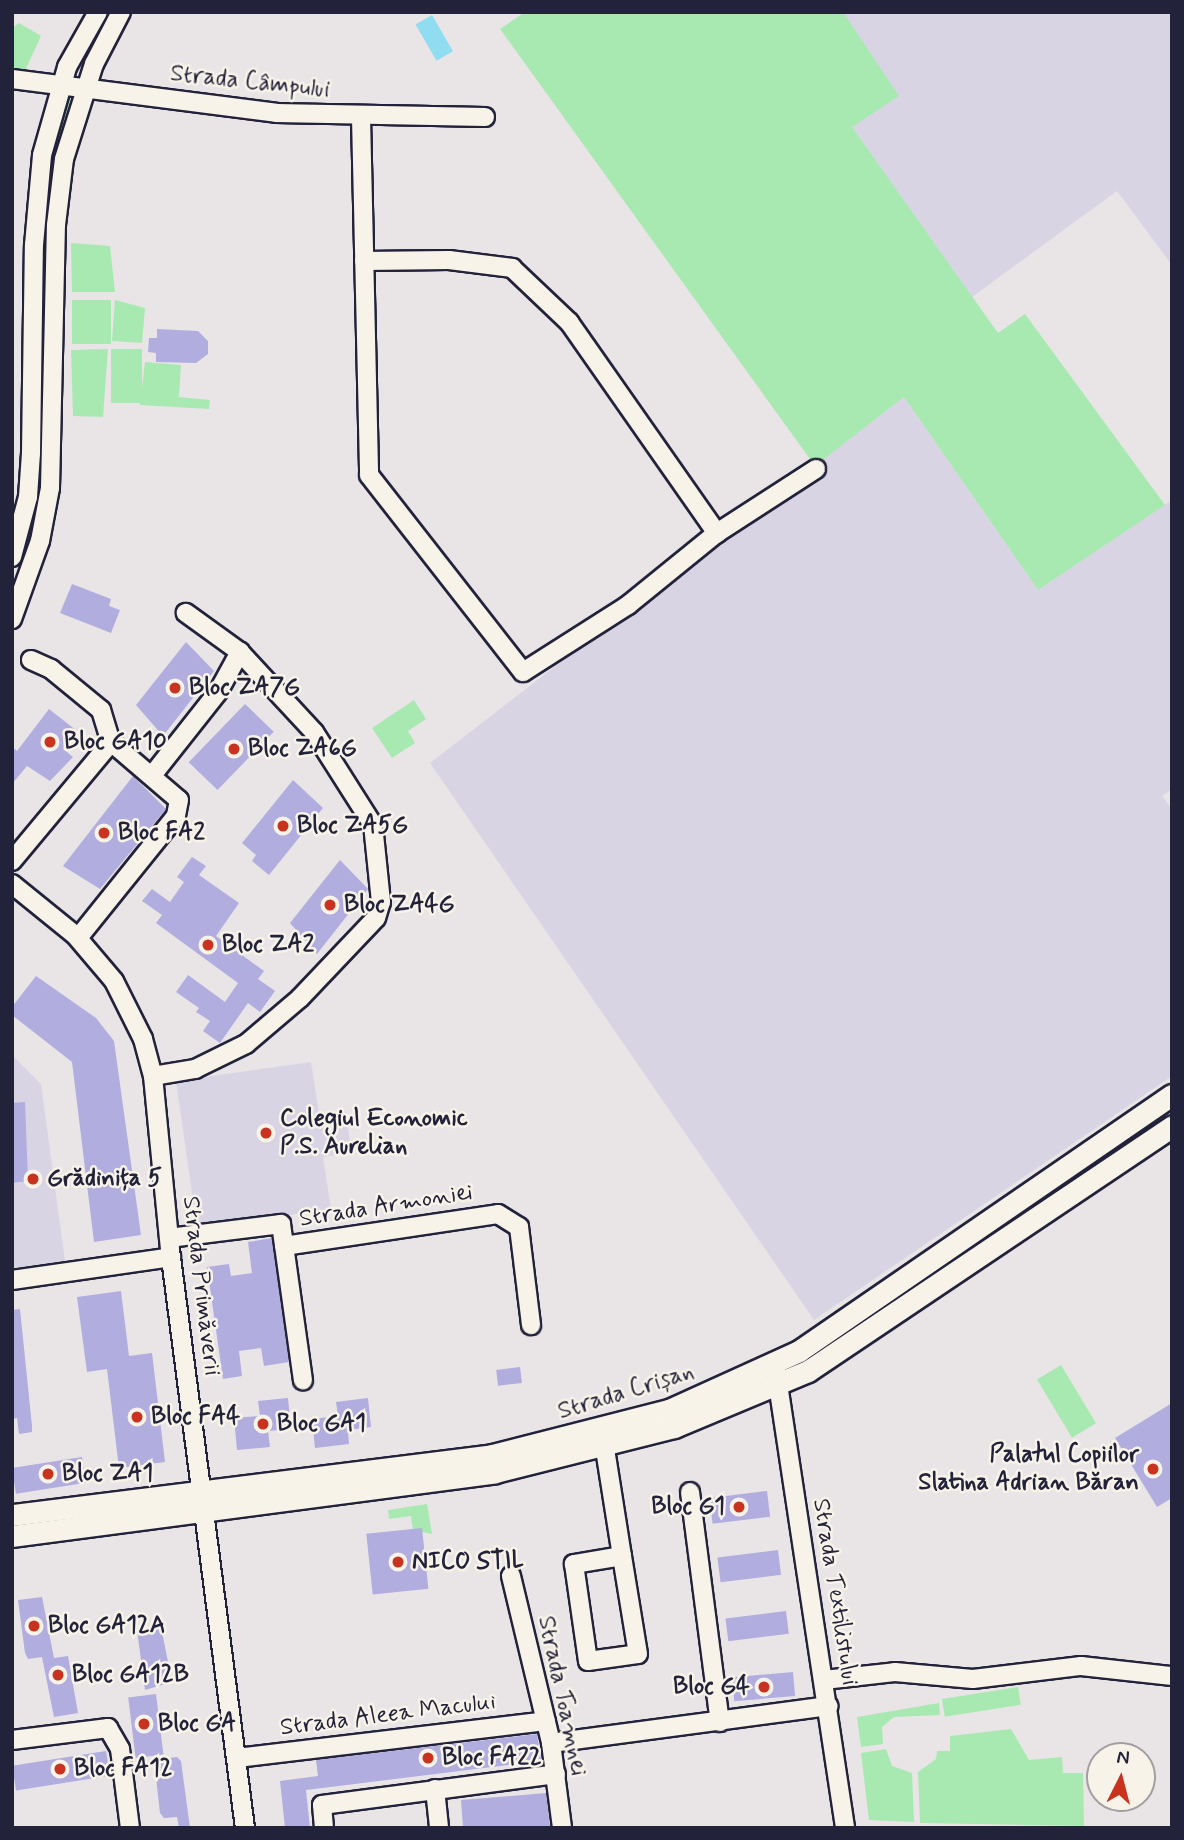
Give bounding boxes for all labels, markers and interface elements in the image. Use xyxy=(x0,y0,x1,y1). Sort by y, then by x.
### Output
street label: Strada Câmpului xyxy=(167,59,333,105)
place label: Bloc ZA7G xyxy=(189,674,300,702)
marker: Bloc ZA7G xyxy=(167,680,183,696)
place label: Bloc GA10 xyxy=(64,728,167,756)
marker: Bloc GA10 xyxy=(42,734,58,750)
place label: Bloc ZA6G xyxy=(248,735,357,763)
marker: Bloc ZA6G xyxy=(226,741,242,757)
place label: Bloc ZA5G xyxy=(297,812,408,840)
marker: Bloc ZA5G xyxy=(275,818,291,834)
place label: Bloc FA2 xyxy=(118,819,205,847)
marker: Bloc FA2 xyxy=(96,825,112,841)
place label: Bloc ZA4G xyxy=(344,891,455,919)
marker: Bloc ZA4G xyxy=(322,897,338,913)
place label: Bloc ZA2 xyxy=(222,931,315,959)
marker: Bloc ZA2 xyxy=(200,937,216,953)
place label: Colegiul Economic P.S. Aurelian xyxy=(280,1105,463,1161)
marker: Colegiul Economic P.S. Aurelian xyxy=(258,1125,274,1141)
place label: Grădinița 5 xyxy=(47,1165,162,1193)
marker: Grădinița 5 xyxy=(25,1171,41,1187)
street label: Strada Armoniei xyxy=(298,1178,474,1234)
street label: Strada Primăverii xyxy=(175,1191,227,1381)
street label: Strada Crișan xyxy=(554,1357,698,1427)
place label: Bloc FA4 xyxy=(151,1403,241,1431)
marker: Bloc FA4 xyxy=(129,1409,145,1425)
place label: Bloc GA1 xyxy=(277,1410,366,1438)
marker: Bloc GA1 xyxy=(255,1416,271,1432)
place label: Palatul Copiilor Slatina Adrian Băran xyxy=(917,1441,1139,1497)
place label: Bloc ZA1 xyxy=(62,1460,154,1488)
marker: Palatul Copiilor Slatina Adrian Băran xyxy=(1145,1461,1161,1477)
marker: Bloc ZA1 xyxy=(40,1466,56,1482)
place label: Bloc G1 xyxy=(651,1493,725,1521)
street label: Strada Textilistului xyxy=(806,1498,864,1686)
marker: Bloc G1 xyxy=(731,1499,747,1515)
place label: NICO STIL xyxy=(412,1548,533,1576)
marker: NICO STIL xyxy=(390,1554,406,1570)
street label: Strada Toamnei xyxy=(531,1611,593,1781)
place label: Bloc GA12A xyxy=(48,1612,166,1640)
marker: Bloc GA12A xyxy=(26,1618,42,1634)
place label: Bloc GA12B xyxy=(72,1661,189,1689)
marker: Bloc GA12B xyxy=(50,1667,66,1683)
place label: Bloc G4 xyxy=(673,1673,750,1701)
marker: Bloc G4 xyxy=(756,1679,772,1695)
street label: Strada Aleea Macului xyxy=(279,1688,497,1742)
place label: Bloc GA xyxy=(158,1710,237,1738)
marker: Bloc GA xyxy=(136,1716,152,1732)
north arrow xyxy=(1086,1742,1156,1812)
place label: Bloc FA22 xyxy=(442,1744,542,1772)
text: N xyxy=(1115,1745,1131,1771)
marker: Bloc FA22 xyxy=(420,1750,436,1766)
place label: Bloc FA12 xyxy=(74,1755,173,1783)
marker: Bloc FA12 xyxy=(52,1761,68,1777)

